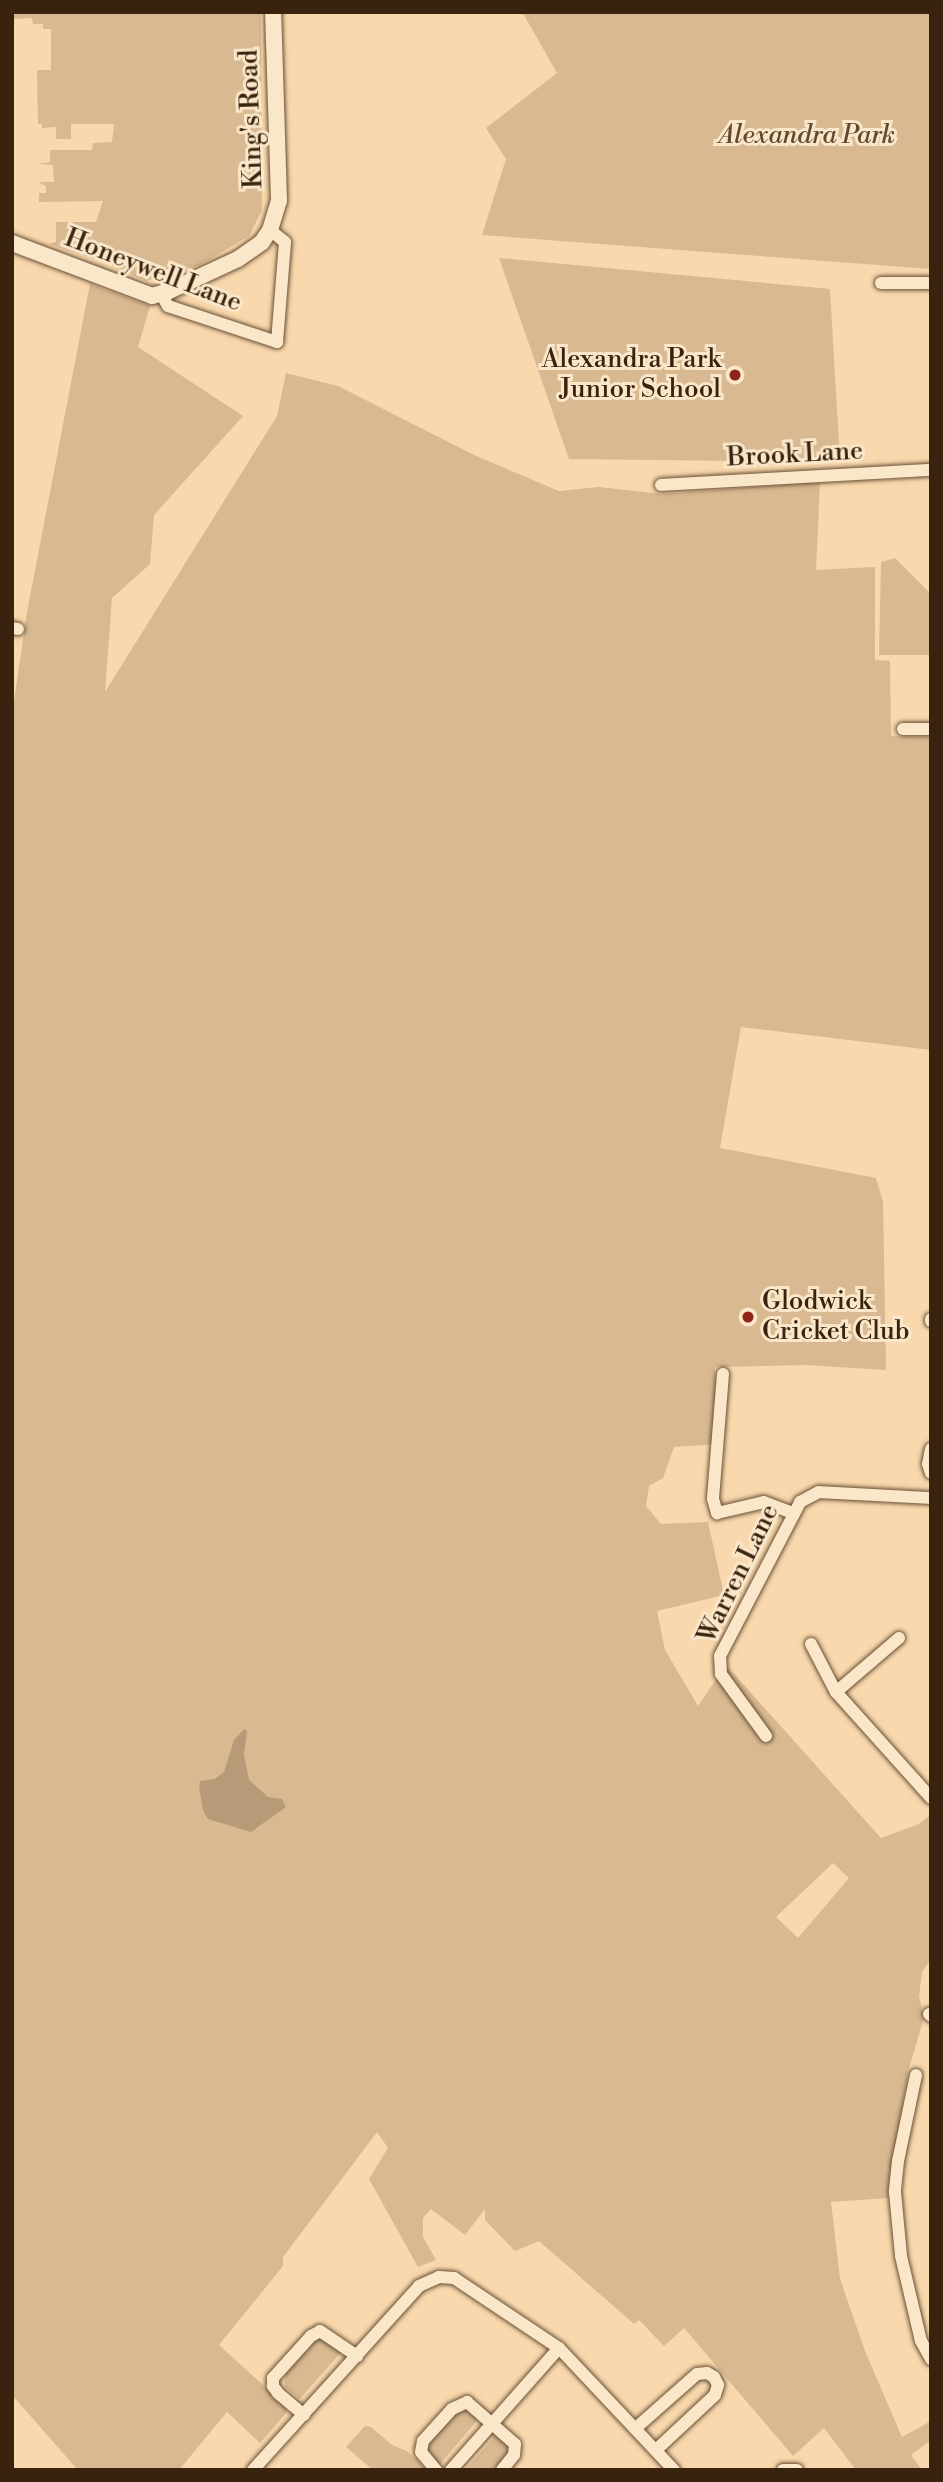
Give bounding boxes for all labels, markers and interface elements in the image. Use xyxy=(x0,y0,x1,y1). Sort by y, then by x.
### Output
street label: King's Road xyxy=(234,49,270,189)
park label: Alexandra Park xyxy=(719,120,895,152)
street label: Honeywell Lane xyxy=(60,223,246,319)
place label: Alexandra Park Junior School xyxy=(542,344,721,406)
marker: Alexandra Park Junior School xyxy=(727,367,743,383)
street label: Brook Lane xyxy=(726,436,864,474)
place label: Glodwick Cricket Club xyxy=(762,1286,910,1348)
marker: Glodwick Cricket Club xyxy=(740,1309,756,1325)
street label: Warren Lane xyxy=(692,1499,786,1649)

